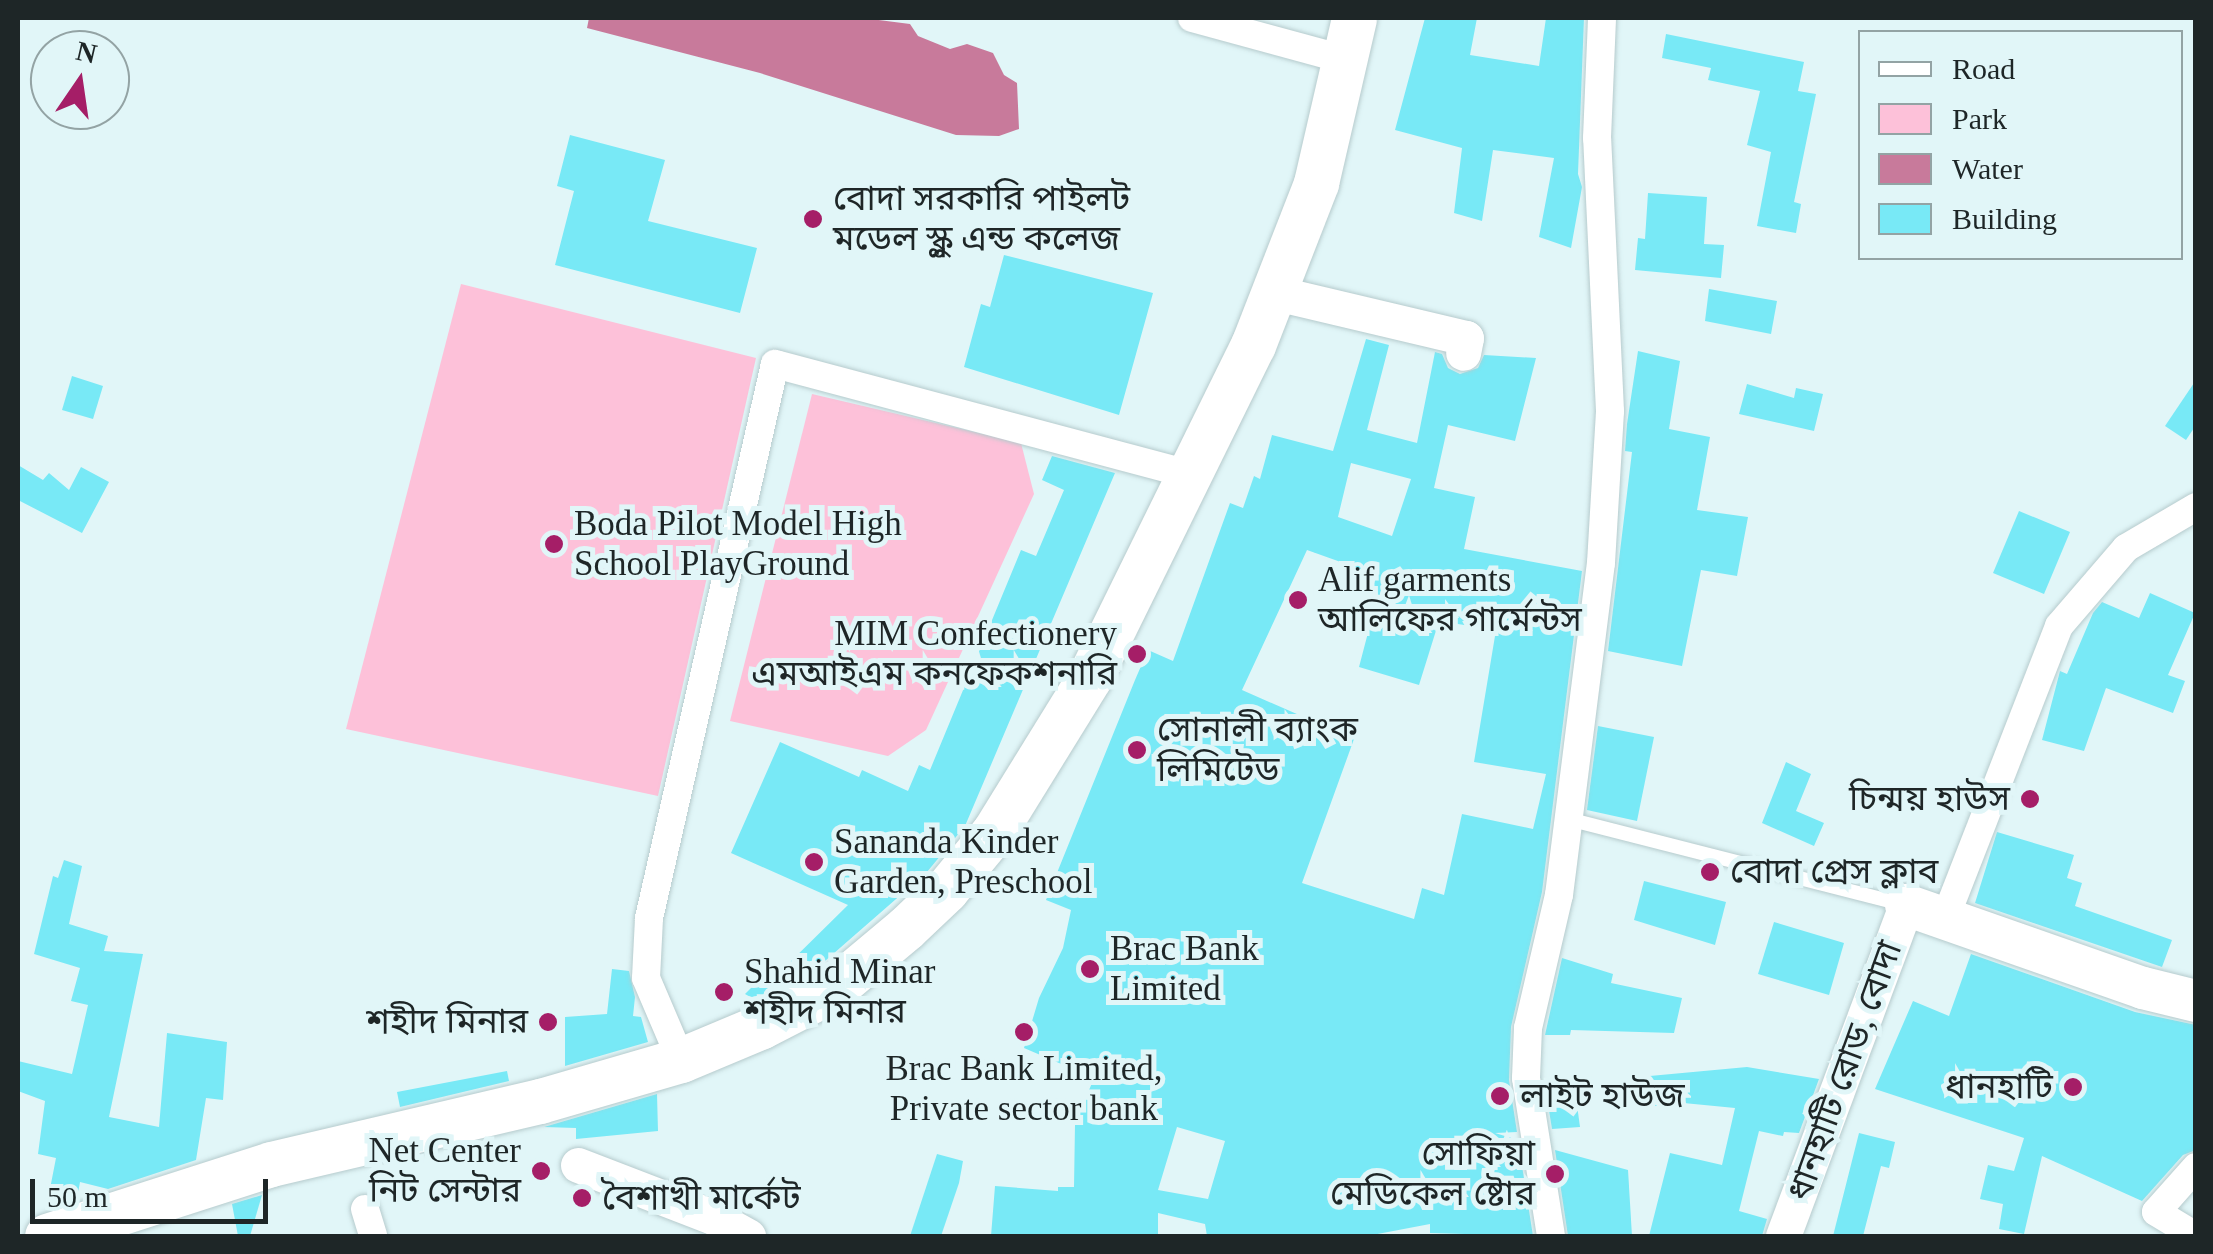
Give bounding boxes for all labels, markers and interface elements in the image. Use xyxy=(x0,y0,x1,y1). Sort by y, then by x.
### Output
north arrow xyxy=(30,30,130,130)
legend xyxy=(1858,30,2183,260)
text: N xyxy=(73,35,100,70)
text: Road xyxy=(1952,52,2015,85)
text: Park xyxy=(1952,102,2007,135)
text: Water xyxy=(1952,152,2023,185)
place label: বোদা সরকারি পাইলট মডেল স্কুল এন্ড কলেজ xyxy=(833,178,1130,260)
text: Building xyxy=(1952,202,2057,235)
marker: বোদা সরকারি পাইলট মডেল স্কুল এন্ড কলেজ xyxy=(802,208,824,230)
place label: Boda Pilot Model High School PlayGround xyxy=(574,503,902,585)
marker: Boda Pilot Model High School PlayGround xyxy=(543,533,565,555)
place label: Alif garments আলিফের গার্মেন্টস xyxy=(1318,559,1582,641)
marker: Alif garments আলিফের গার্মেন্টস xyxy=(1287,589,1309,611)
place label: MIM Confectionery এমআইএম কনফেকশনারি xyxy=(751,613,1117,695)
marker: MIM Confectionery এমআইএম কনফেকশনারি xyxy=(1126,643,1148,665)
place label: সোনালী ব্যাংক লিমিটেড xyxy=(1157,709,1358,791)
marker: সোনালী ব্যাংক লিমিটেড xyxy=(1126,739,1148,761)
place label: চিন্ময় হাউস xyxy=(1849,778,2010,820)
marker: চিন্ময় হাউস xyxy=(2019,788,2041,810)
place label: Sananda Kinder Garden, Preschool xyxy=(834,821,1093,903)
marker: Sananda Kinder Garden, Preschool xyxy=(803,851,825,873)
place label: বোদা প্রেস ক্লাব xyxy=(1730,851,1938,893)
marker: বোদা প্রেস ক্লাব xyxy=(1699,861,1721,883)
place label: Brac Bank Limited xyxy=(1110,928,1259,1010)
street label: ধানহাটি রোড, বোদা xyxy=(1779,935,1911,1207)
place label: Shahid Minar শহীদ মিনার xyxy=(744,951,936,1033)
marker: Brac Bank Limited xyxy=(1079,958,1101,980)
marker: Shahid Minar শহীদ মিনার xyxy=(713,981,735,1003)
place label: শহীদ মিনার xyxy=(366,1001,528,1043)
marker: শহীদ মিনার xyxy=(537,1011,559,1033)
marker: Brac Bank Limited, Private sector bank xyxy=(1013,1021,1035,1043)
place label: Brac Bank Limited, Private sector bank xyxy=(885,1048,1163,1130)
place label: ধানহাটি xyxy=(1945,1066,2053,1108)
place label: লাইট হাউজ xyxy=(1520,1075,1685,1117)
marker: ধানহাটি xyxy=(2062,1076,2084,1098)
marker: লাইট হাউজ xyxy=(1489,1085,1511,1107)
place label: Net Center নিট সেন্টার xyxy=(368,1130,521,1212)
place label: সোফিয়া মেডিকেল ষ্টোর xyxy=(1330,1133,1535,1215)
scale bar xyxy=(35,1159,272,1221)
marker: Net Center নিট সেন্টার xyxy=(530,1160,552,1182)
marker: সোফিয়া মেডিকেল ষ্টোর xyxy=(1544,1163,1566,1185)
place label: বৈশাখী মার্কেট xyxy=(602,1177,801,1219)
text: 50 m xyxy=(47,1180,108,1213)
marker: বৈশাখী মার্কেট xyxy=(571,1187,593,1209)

